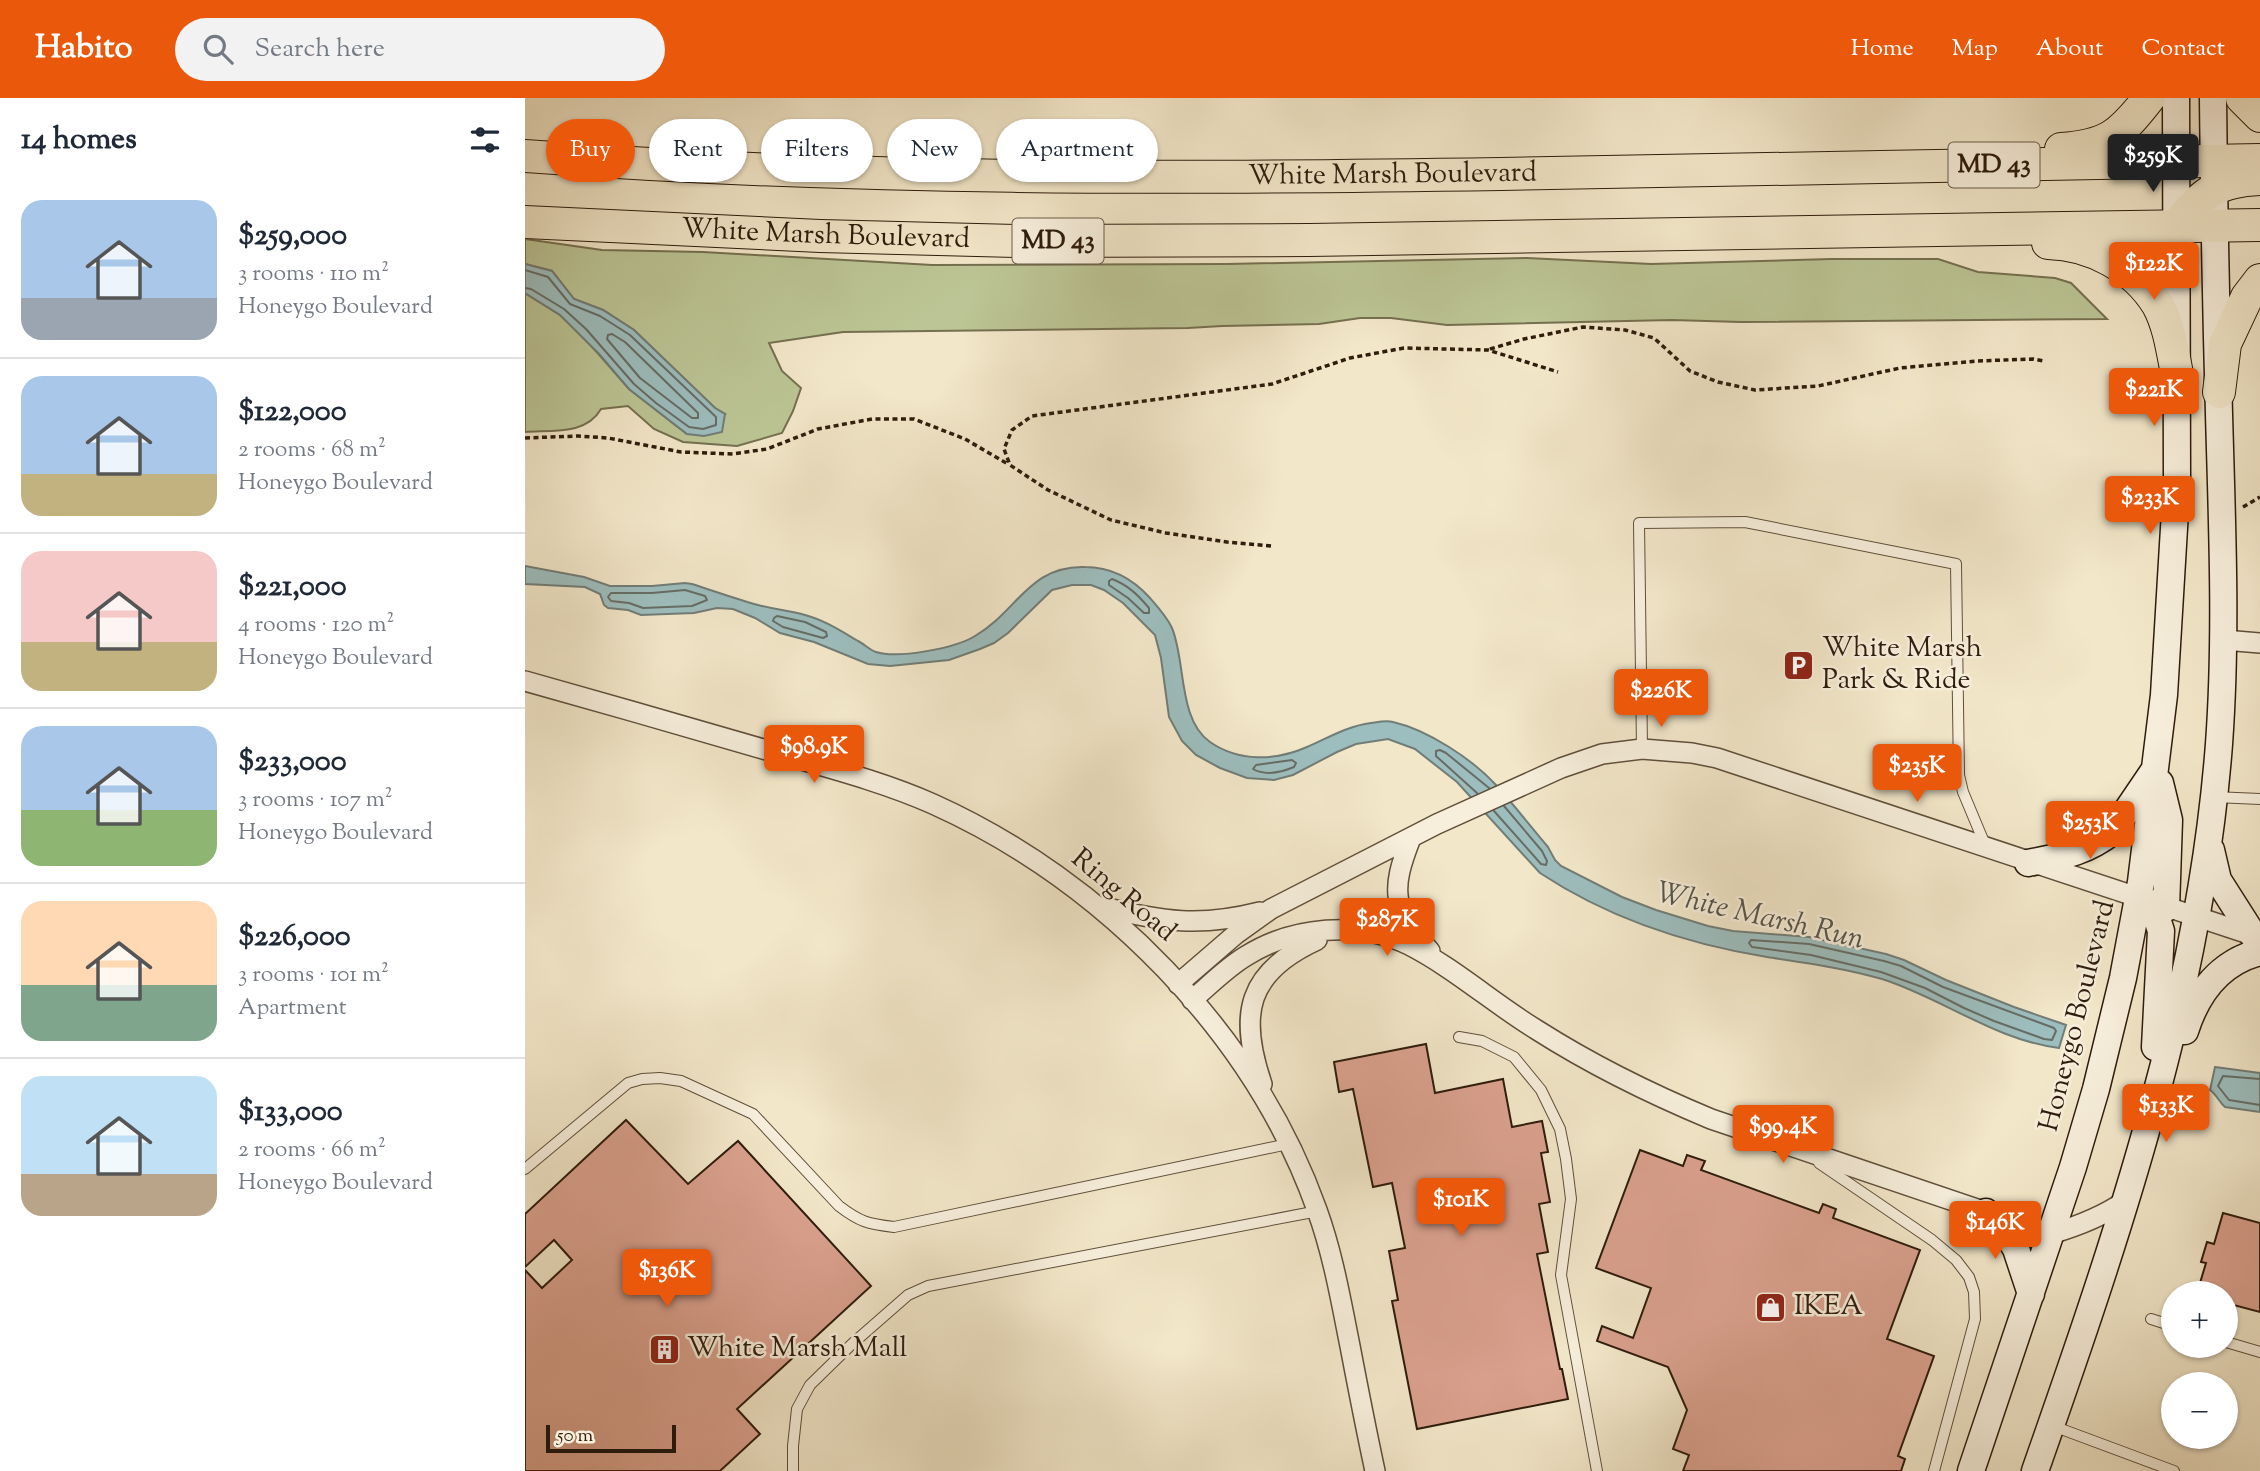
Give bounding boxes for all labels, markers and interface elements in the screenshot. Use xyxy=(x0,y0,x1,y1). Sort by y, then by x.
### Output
search box xyxy=(175,18,665,81)
text: Habito xyxy=(35,25,133,73)
icon: search xyxy=(199,30,237,68)
text: Search here xyxy=(255,31,385,68)
text: Home xyxy=(1851,32,1914,66)
text: Map xyxy=(1952,32,1998,66)
text: About xyxy=(2036,32,2103,66)
text: Contact xyxy=(2141,32,2225,66)
text: 14 homes xyxy=(21,119,137,162)
chip: Buy xyxy=(546,119,635,182)
chip: Rent xyxy=(649,119,747,182)
chip: Filters xyxy=(761,119,873,182)
chip: New xyxy=(887,119,982,182)
chip: Apartment xyxy=(996,119,1158,182)
icon: filters xyxy=(466,121,504,159)
pin: $259K xyxy=(2104,134,2202,194)
text: $259K xyxy=(2124,140,2182,173)
road number: MD 43 xyxy=(1949,142,2039,188)
street label: White Marsh Boulevard xyxy=(1248,153,1537,197)
street label: White Marsh Boulevard xyxy=(680,209,971,260)
text: $259,000 xyxy=(238,215,347,258)
road number: MD 43 xyxy=(1013,218,1103,264)
icon: home xyxy=(77,228,161,312)
pin: $122K xyxy=(2105,242,2203,302)
text: $122K xyxy=(2125,248,2183,281)
text: 3 rooms · 110 m² xyxy=(238,258,389,291)
text: Honeygo Boulevard xyxy=(238,291,433,324)
pin: $221K xyxy=(2105,368,2203,428)
text: $221K xyxy=(2125,374,2183,407)
text: $122,000 xyxy=(238,391,347,434)
icon: home xyxy=(77,404,161,488)
text: 2 rooms · 68 m² xyxy=(238,434,386,467)
text: Honeygo Boulevard xyxy=(238,467,433,500)
pin: $233K xyxy=(2101,476,2199,536)
text: $233K xyxy=(2121,482,2179,515)
text: $221,000 xyxy=(238,566,347,609)
icon: home xyxy=(77,579,161,663)
text: 4 rooms · 120 m² xyxy=(238,609,394,642)
place label: White Marsh Park & Ride xyxy=(1822,629,1982,701)
text: Honeygo Boulevard xyxy=(238,642,433,675)
parking icon: White Marsh Park & Ride xyxy=(1782,648,1816,682)
pin: $226K xyxy=(1612,670,1710,729)
text: $226K xyxy=(1630,675,1692,708)
pin: $98.9K xyxy=(757,726,871,785)
text: $98.9K xyxy=(780,731,848,764)
text: $233,000 xyxy=(238,741,347,784)
pin: $235K xyxy=(1868,744,1966,804)
text: $235K xyxy=(1889,750,1945,783)
icon: home xyxy=(77,754,161,838)
text: 3 rooms · 107 m² xyxy=(238,784,393,817)
pin: $253K xyxy=(2041,802,2139,861)
text: $253K xyxy=(2062,807,2118,840)
text: Honeygo Boulevard xyxy=(238,817,433,850)
street label: Ring Road xyxy=(1062,840,1185,952)
water label: White Marsh Run xyxy=(1652,872,1868,962)
street label: Honeygo Boulevard xyxy=(2030,896,2126,1136)
pin: $287K xyxy=(1338,898,1436,958)
text: $287K xyxy=(1356,904,1418,937)
text: $226,000 xyxy=(238,916,351,959)
icon: home xyxy=(77,929,161,1013)
text: 3 rooms · 101 m² xyxy=(238,959,389,992)
text: Apartment xyxy=(238,992,347,1025)
pin: $133K xyxy=(2117,1084,2215,1144)
text: $133K xyxy=(2138,1090,2194,1123)
text: $133,000 xyxy=(238,1091,343,1134)
icon: home xyxy=(77,1104,161,1188)
pin: $99.4K xyxy=(1726,1105,1840,1165)
text: $99.4K xyxy=(1749,1111,1817,1144)
text: 2 rooms · 66 m² xyxy=(238,1134,386,1167)
text: Honeygo Boulevard xyxy=(238,1167,433,1200)
pin: $101K xyxy=(1412,1178,1510,1238)
text: $101K xyxy=(1433,1184,1489,1217)
pin: $146K xyxy=(1946,1202,2044,1261)
text: $146K xyxy=(1965,1207,2025,1240)
pin: $136K xyxy=(618,1250,716,1309)
text: $136K xyxy=(638,1255,696,1288)
map controls xyxy=(2161,1281,2238,1449)
button: + xyxy=(2161,1281,2238,1358)
place label: IKEA xyxy=(1794,1287,1863,1327)
shop icon: IKEA xyxy=(1754,1290,1788,1324)
place label: White Marsh Mall xyxy=(687,1329,908,1369)
building icon: White Marsh Mall xyxy=(647,1332,681,1366)
button: − xyxy=(2161,1372,2238,1449)
scale bar xyxy=(546,1422,675,1454)
text: 50 m xyxy=(557,1423,593,1450)

